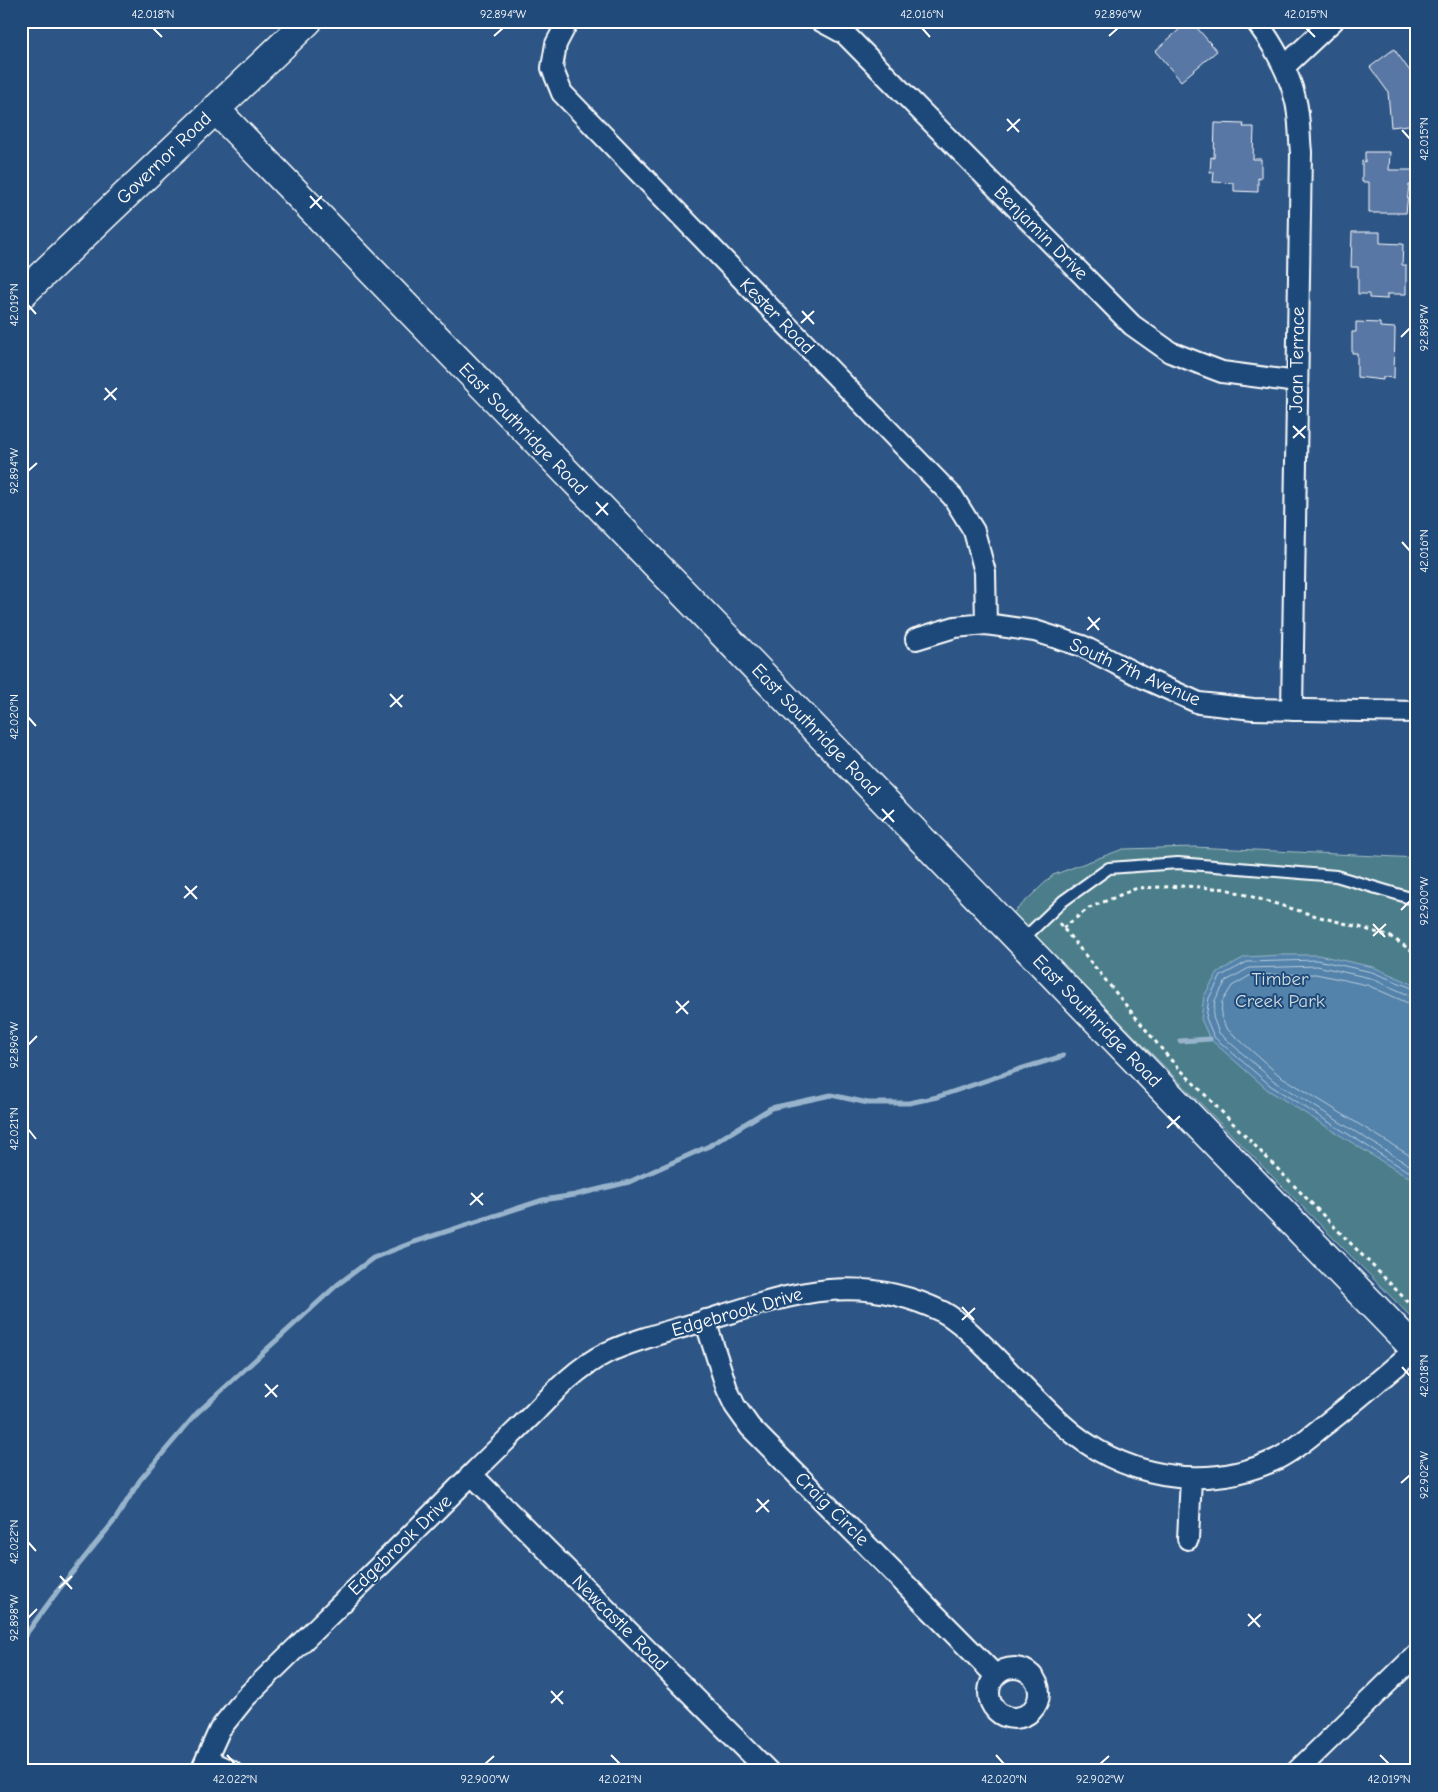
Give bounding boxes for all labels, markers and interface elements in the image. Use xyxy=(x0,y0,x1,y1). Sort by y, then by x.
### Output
text: 42.018°N xyxy=(131,7,175,21)
text: 92.894°W xyxy=(480,7,527,21)
text: 42.016°N xyxy=(900,7,944,21)
text: 92.896°W xyxy=(1095,7,1142,21)
text: 42.015°N xyxy=(1284,7,1328,21)
street label: Governor Road xyxy=(112,107,216,209)
text: 42.015°N xyxy=(1417,117,1431,161)
street label: Benjamin Drive xyxy=(989,181,1093,285)
street label: Kester Road xyxy=(735,273,819,359)
text: 42.019°N xyxy=(7,283,21,327)
text: 92.898°W xyxy=(1417,304,1431,351)
street label: Joan Terrace xyxy=(1285,307,1309,413)
street label: East Southridge Road xyxy=(454,358,592,500)
text: 92.894°W xyxy=(7,447,21,494)
text: 42.016°N xyxy=(1417,529,1431,573)
street label: South 7th Avenue xyxy=(1066,633,1204,711)
street label: East Southridge Road xyxy=(747,659,885,801)
text: 42.020°N xyxy=(7,694,21,740)
text: 92.900°W xyxy=(1417,876,1431,925)
street label: East Southridge Road xyxy=(1028,950,1166,1092)
park label: Timber Creek Park xyxy=(1235,968,1326,1012)
text: 92.896°W xyxy=(7,1021,21,1068)
text: 42.021°N xyxy=(7,1107,21,1151)
street label: Edgebrook Drive xyxy=(669,1283,805,1341)
text: 42.018°N xyxy=(1417,1354,1431,1398)
text: 92.902°W xyxy=(1417,1451,1431,1499)
street label: Craig Circle xyxy=(791,1468,873,1550)
street label: Edgebrook Drive xyxy=(344,1490,456,1600)
text: 42.022°N xyxy=(7,1520,21,1564)
street label: Newcastle Road xyxy=(568,1571,672,1675)
text: 92.898°W xyxy=(7,1594,21,1641)
text: 42.022°N xyxy=(213,1772,257,1786)
text: 92.900°W xyxy=(461,1772,510,1786)
text: 42.021°N xyxy=(598,1772,642,1786)
text: 42.020°N xyxy=(981,1772,1027,1786)
text: 92.902°W xyxy=(1076,1772,1124,1786)
text: 42.019°N xyxy=(1367,1772,1411,1786)

